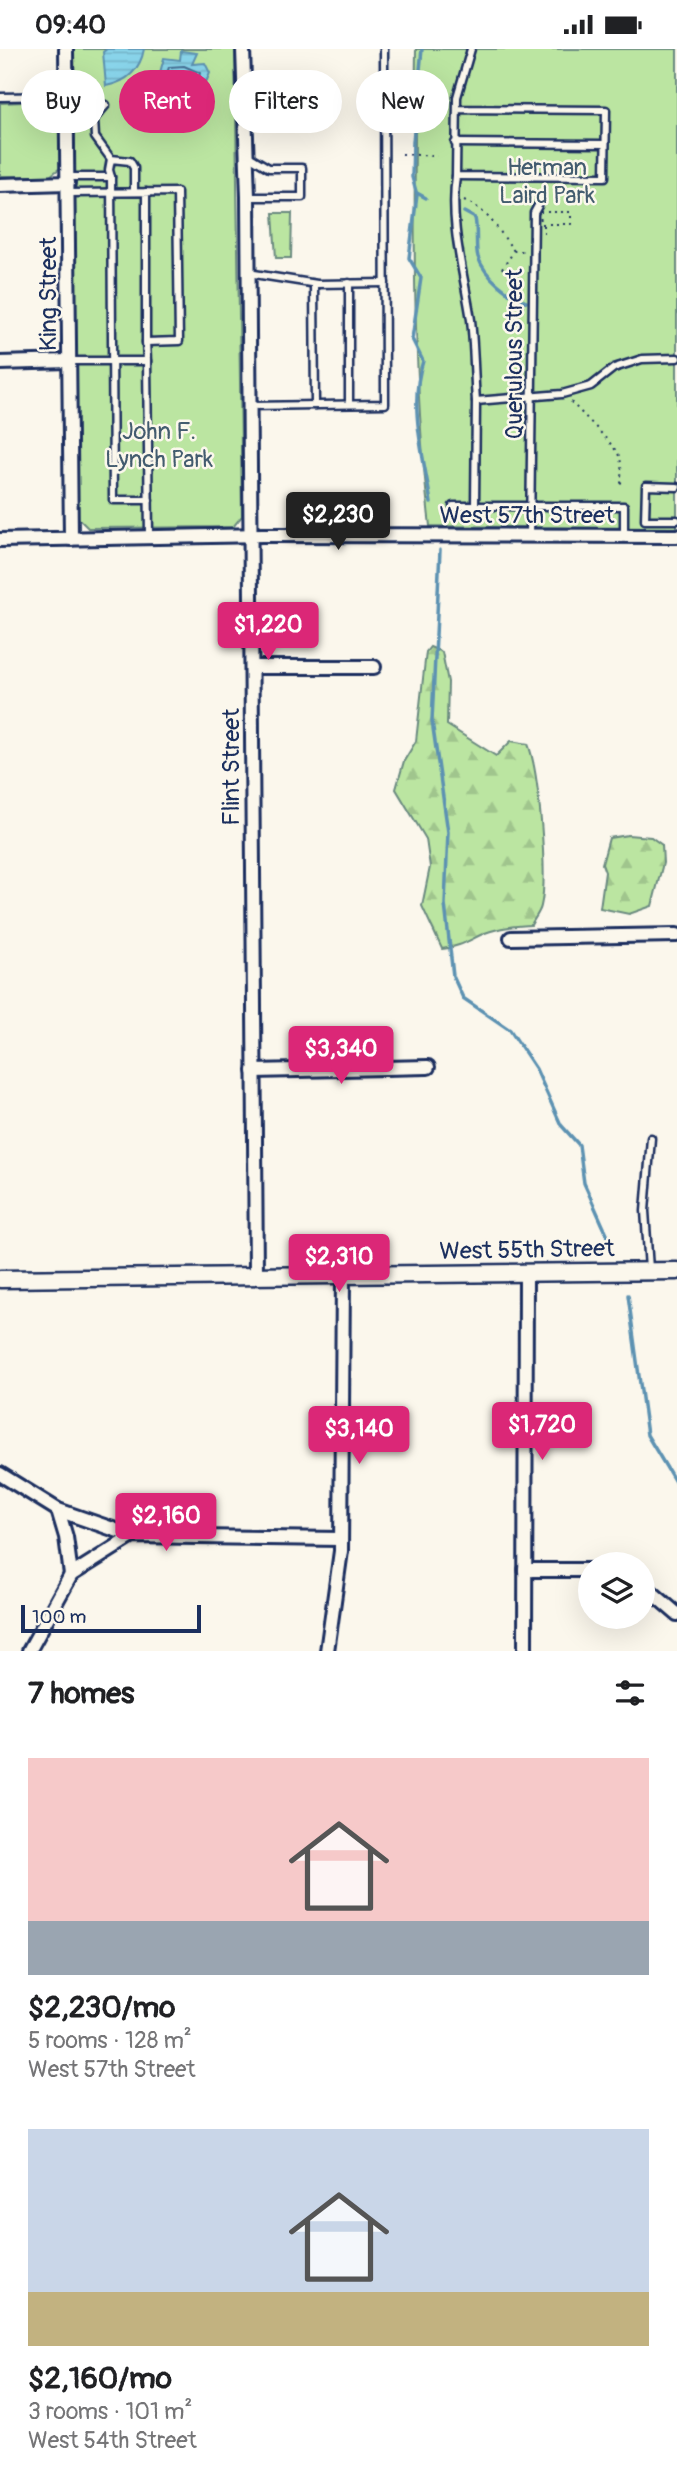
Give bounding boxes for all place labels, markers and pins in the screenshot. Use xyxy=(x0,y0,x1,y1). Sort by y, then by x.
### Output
pin: $2,230 xyxy=(281,493,395,552)
pin: $1,220 xyxy=(211,603,325,662)
pin: $3,340 xyxy=(284,1027,398,1086)
pin: $2,310 xyxy=(282,1235,396,1294)
pin: $1,720 xyxy=(485,1403,599,1462)
pin: $3,140 xyxy=(302,1407,416,1466)
pin: $2,160 xyxy=(109,1493,223,1553)

